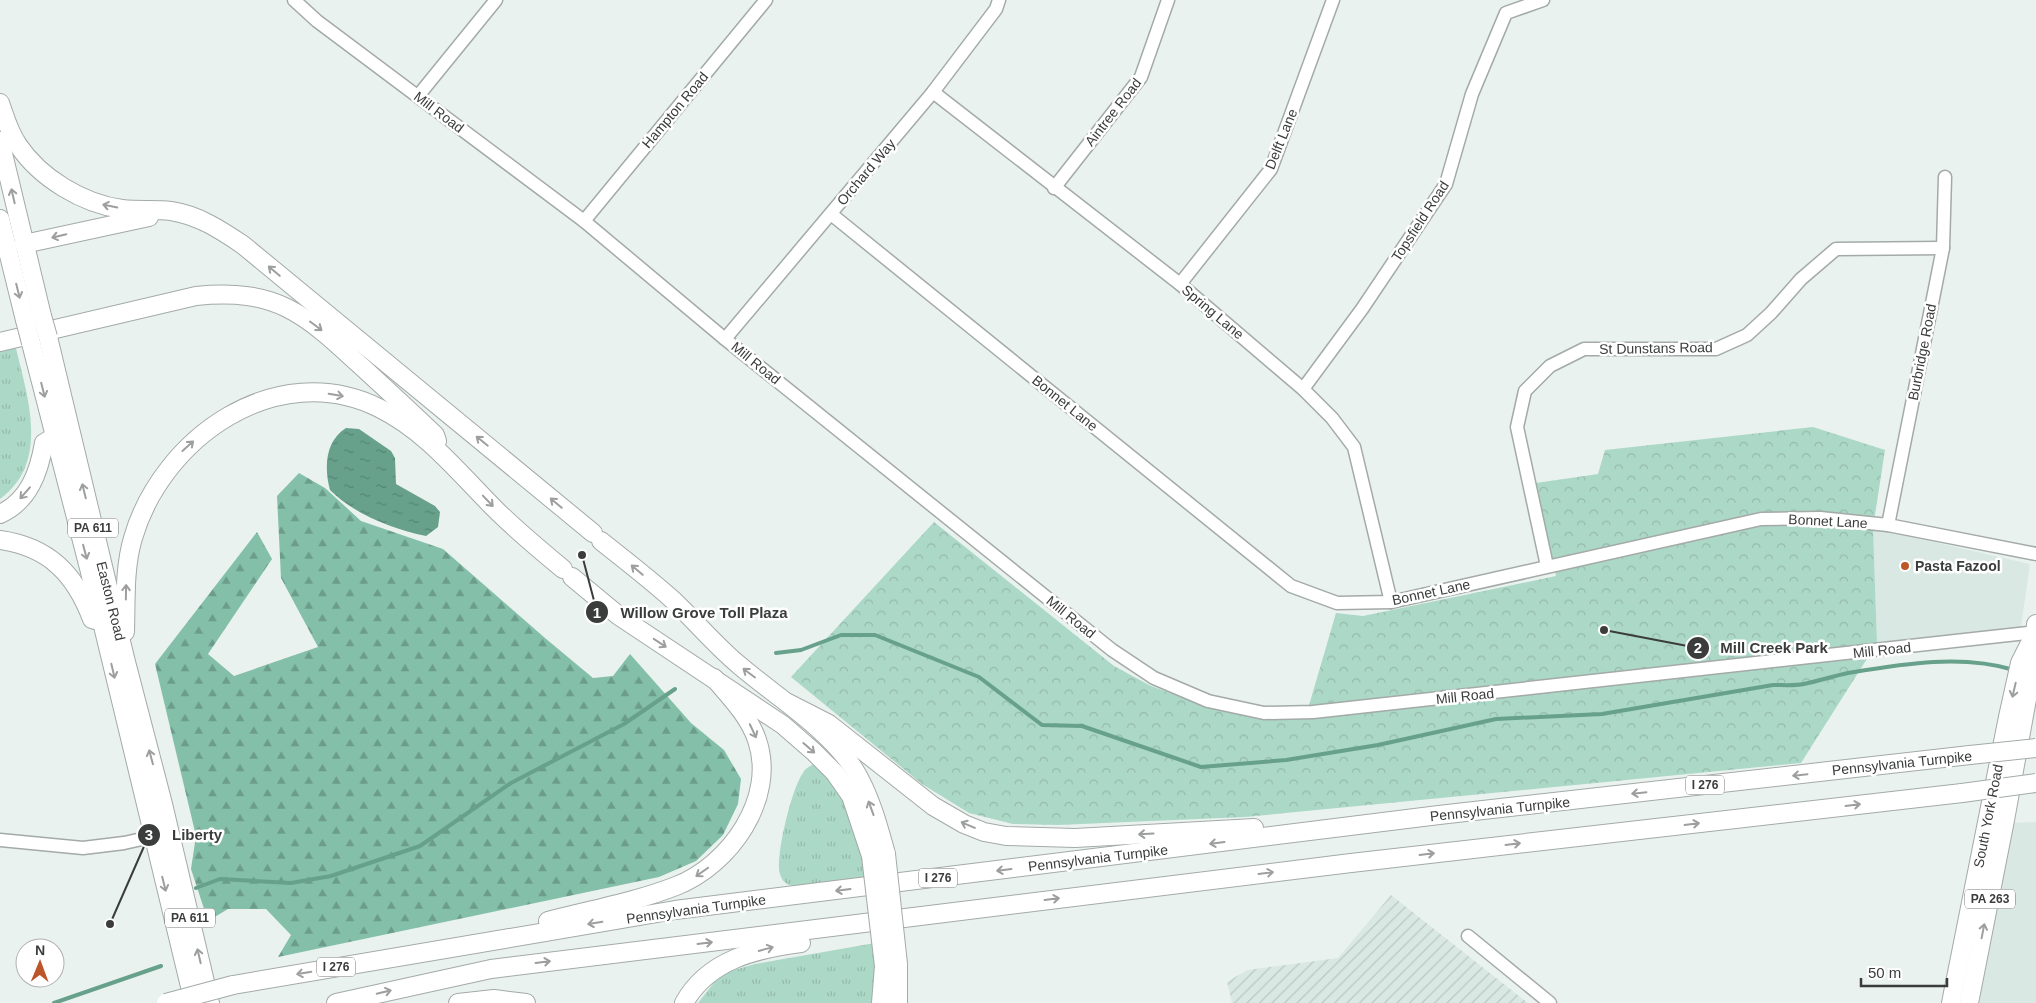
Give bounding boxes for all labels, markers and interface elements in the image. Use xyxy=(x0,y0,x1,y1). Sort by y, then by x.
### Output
street label: Hampton Road xyxy=(639,69,711,151)
street label: Aintree Road xyxy=(1082,75,1144,149)
street label: Mill Road xyxy=(411,88,467,136)
street label: Delft Lane xyxy=(1262,106,1300,172)
street label: Orchard Way xyxy=(834,135,898,209)
street label: Topsfield Road xyxy=(1388,178,1452,264)
one-way arrow xyxy=(8,189,17,205)
one-way arrow xyxy=(102,201,118,211)
one-way arrow xyxy=(51,232,67,241)
one-way arrow xyxy=(268,266,281,277)
street label: Spring Lane xyxy=(1179,282,1247,343)
one-way arrow xyxy=(14,283,23,299)
street label: Burbridge Road xyxy=(1905,302,1939,402)
one-way arrow xyxy=(309,320,322,331)
street label: Mill Road xyxy=(728,338,784,388)
street label: St Dunstans Road xyxy=(1599,339,1713,357)
street label: Bonnet Lane xyxy=(1029,372,1101,434)
one-way arrow xyxy=(39,381,48,397)
one-way arrow xyxy=(327,390,343,400)
one-way arrow xyxy=(475,436,488,447)
one-way arrow xyxy=(181,440,194,452)
one-way arrow xyxy=(79,484,89,500)
one-way arrow xyxy=(19,486,30,499)
one-way arrow xyxy=(482,495,494,508)
one-way arrow xyxy=(550,497,563,508)
street label: Bonnet Lane xyxy=(1788,511,1868,531)
road number: PA 611 xyxy=(68,518,118,538)
one-way arrow xyxy=(81,543,90,559)
place label: Pasta Fazool xyxy=(1915,558,2001,574)
street label: Easton Road xyxy=(93,560,129,642)
marker: Pasta Fazool xyxy=(1899,560,1911,572)
one-way arrow xyxy=(631,565,644,576)
street label: Bonnet Lane xyxy=(1391,576,1472,608)
one-way arrow xyxy=(121,584,131,600)
street label: Mill Road xyxy=(1043,592,1099,642)
callout: Willow Grove Toll Plaza xyxy=(585,597,797,627)
text: 1 xyxy=(593,604,601,621)
text: Willow Grove Toll Plaza xyxy=(620,604,788,621)
callout: Mill Creek Park xyxy=(1685,633,1838,663)
one-way arrow xyxy=(653,638,667,648)
text: 2 xyxy=(1694,639,1702,656)
text: Mill Creek Park xyxy=(1720,639,1828,656)
street label: Mill Road xyxy=(1852,639,1912,661)
one-way arrow xyxy=(109,663,118,679)
one-way arrow xyxy=(743,668,756,679)
one-way arrow xyxy=(2009,682,2018,698)
street label: Mill Road xyxy=(1435,685,1495,707)
one-way arrow xyxy=(749,723,758,738)
one-way arrow xyxy=(803,742,816,754)
street label: Pennsylvania Turnpike xyxy=(1831,748,1973,778)
one-way arrow xyxy=(146,749,155,765)
street label: South York Road xyxy=(1970,763,2006,869)
one-way arrow xyxy=(1792,770,1808,780)
road number: I 276 xyxy=(1686,776,1724,794)
one-way arrow xyxy=(1631,788,1647,798)
street label: Pennsylvania Turnpike xyxy=(1429,794,1571,824)
one-way arrow xyxy=(866,800,875,816)
one-way arrow xyxy=(1845,800,1861,810)
one-way arrow xyxy=(1683,819,1699,829)
callout: Liberty xyxy=(137,820,232,850)
one-way arrow xyxy=(961,820,976,830)
text: 3 xyxy=(145,826,153,843)
text: Liberty xyxy=(172,826,223,843)
one-way arrow xyxy=(1138,830,1154,839)
one-way arrow xyxy=(1210,838,1226,848)
one-way arrow xyxy=(1505,839,1521,849)
street label: Pennsylvania Turnpike xyxy=(1027,841,1169,875)
one-way arrow xyxy=(1419,849,1435,859)
one-way arrow xyxy=(996,865,1012,875)
one-way arrow xyxy=(696,867,710,877)
road number: I 276 xyxy=(919,868,957,888)
one-way arrow xyxy=(1257,868,1273,878)
one-way arrow xyxy=(160,875,169,891)
one-way arrow xyxy=(835,885,851,895)
road number: PA 263 xyxy=(1965,890,2015,909)
street label: Pennsylvania Turnpike xyxy=(625,891,767,927)
one-way arrow xyxy=(1044,894,1060,904)
road number: PA 611 xyxy=(165,908,215,928)
one-way arrow xyxy=(587,919,603,929)
one-way arrow xyxy=(1979,924,1989,940)
north arrow xyxy=(15,938,65,988)
one-way arrow xyxy=(696,938,712,948)
text: N xyxy=(35,942,45,958)
one-way arrow xyxy=(757,944,773,954)
one-way arrow xyxy=(194,948,203,964)
scale bar xyxy=(1861,956,1947,988)
one-way arrow xyxy=(535,957,551,967)
road number: I 276 xyxy=(317,958,355,976)
text: 50 m xyxy=(1868,964,1901,981)
one-way arrow xyxy=(296,968,312,978)
one-way arrow xyxy=(375,986,391,996)

